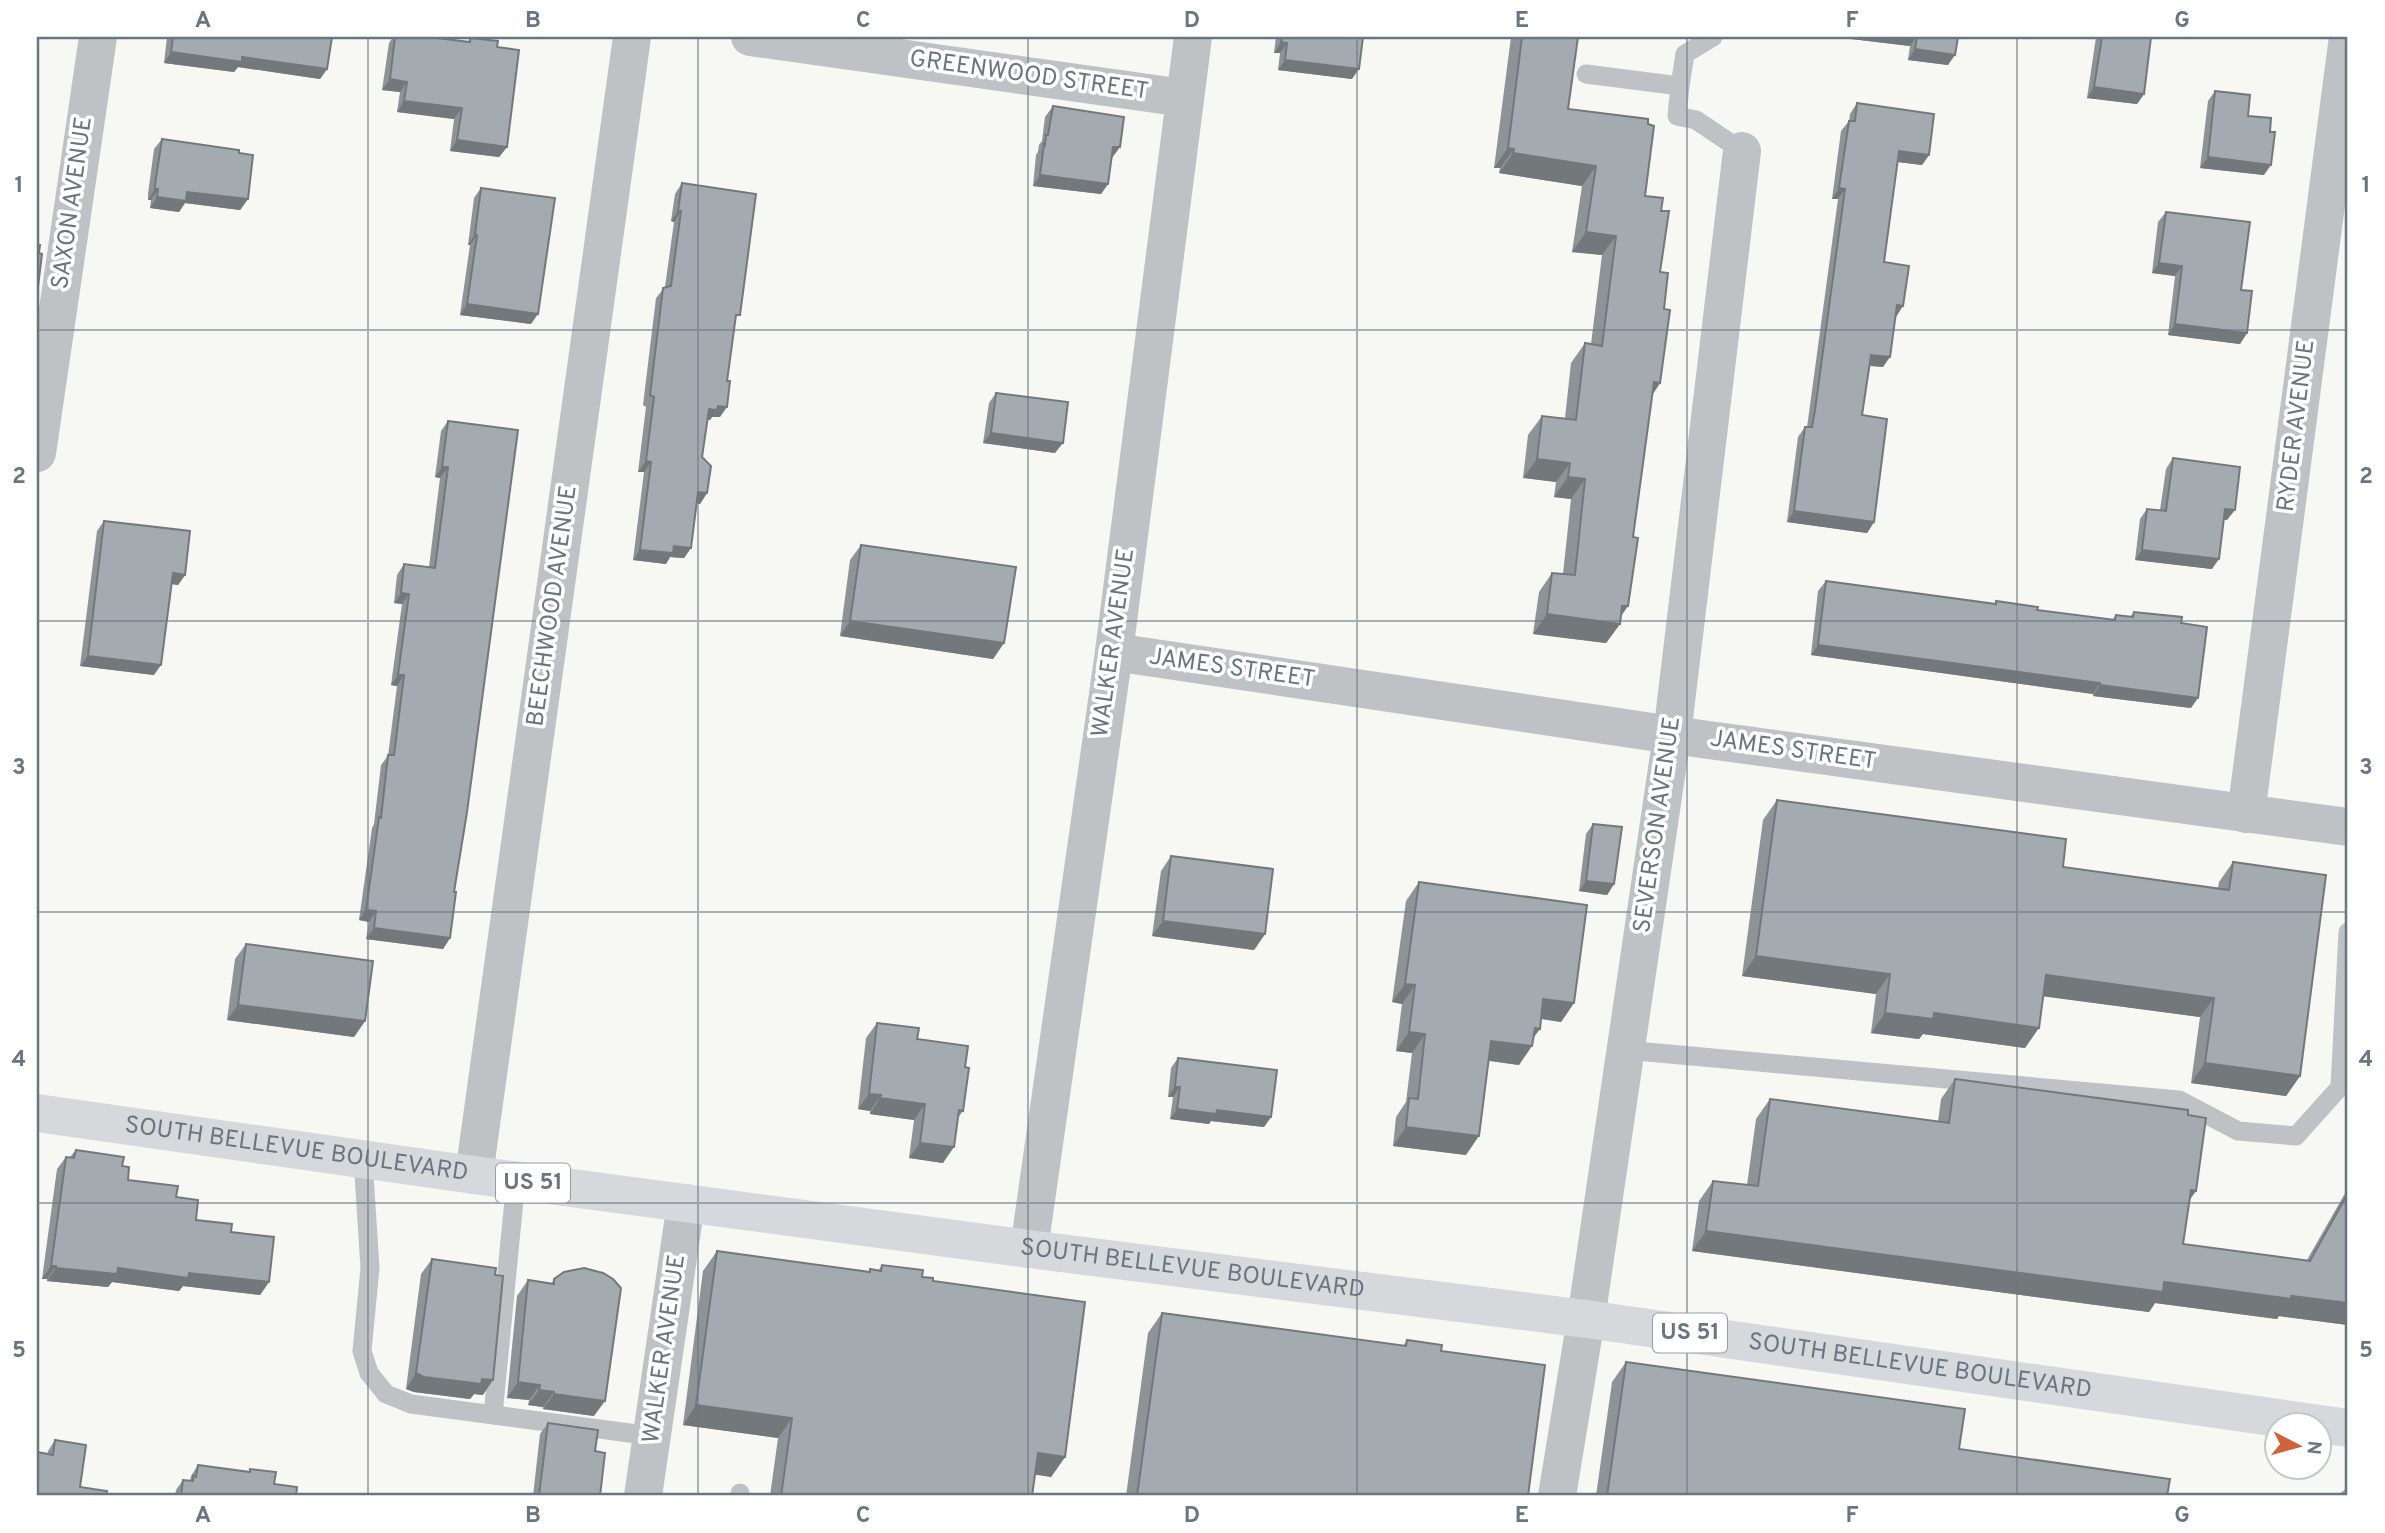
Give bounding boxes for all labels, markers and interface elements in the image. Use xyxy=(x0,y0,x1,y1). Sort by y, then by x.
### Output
text: A xyxy=(195,7,211,36)
text: B xyxy=(525,7,541,36)
text: C xyxy=(856,7,870,36)
text: D xyxy=(1184,7,1200,36)
text: E xyxy=(1515,7,1529,36)
text: F xyxy=(1845,7,1859,36)
text: G xyxy=(2174,7,2190,36)
street label: GREENWOOD STREET xyxy=(908,44,1150,108)
street label: SAXON AVENUE xyxy=(46,115,100,291)
text: 1 xyxy=(14,172,24,201)
text: 1 xyxy=(2361,172,2371,201)
street label: RYDER AVENUE xyxy=(2272,338,2322,514)
text: 2 xyxy=(12,463,26,492)
text: 2 xyxy=(2359,463,2373,492)
street label: BEECHWOOD AVENUE xyxy=(521,484,585,728)
street label: WALKER AVENUE xyxy=(1086,547,1142,739)
street label: JAMES STREET xyxy=(1147,642,1317,696)
street label: SEVERSON AVENUE xyxy=(1628,715,1688,935)
street label: JAMES STREET xyxy=(1708,724,1878,778)
text: 3 xyxy=(12,754,26,783)
text: 3 xyxy=(2359,754,2373,783)
text: 4 xyxy=(12,1046,26,1075)
text: 4 xyxy=(2359,1046,2373,1075)
street label: SOUTH BELLEVUE BOULEVARD xyxy=(123,1111,470,1189)
road number: US 51 xyxy=(496,1164,570,1202)
street label: SOUTH BELLEVUE BOULEVARD xyxy=(1018,1233,1366,1306)
street label: WALKER AVENUE xyxy=(637,1253,693,1445)
road number: US 51 xyxy=(1653,1314,1727,1352)
street label: SOUTH BELLEVUE BOULEVARD xyxy=(1746,1327,2094,1406)
text: 5 xyxy=(12,1337,26,1366)
text: 5 xyxy=(2359,1337,2373,1366)
north arrow xyxy=(2262,1410,2332,1480)
text: N xyxy=(2300,1440,2326,1456)
text: A xyxy=(195,1502,211,1531)
text: B xyxy=(525,1502,541,1531)
text: C xyxy=(856,1502,870,1531)
text: D xyxy=(1184,1502,1200,1531)
text: E xyxy=(1515,1502,1529,1531)
text: F xyxy=(1845,1502,1859,1531)
text: G xyxy=(2174,1502,2190,1531)

